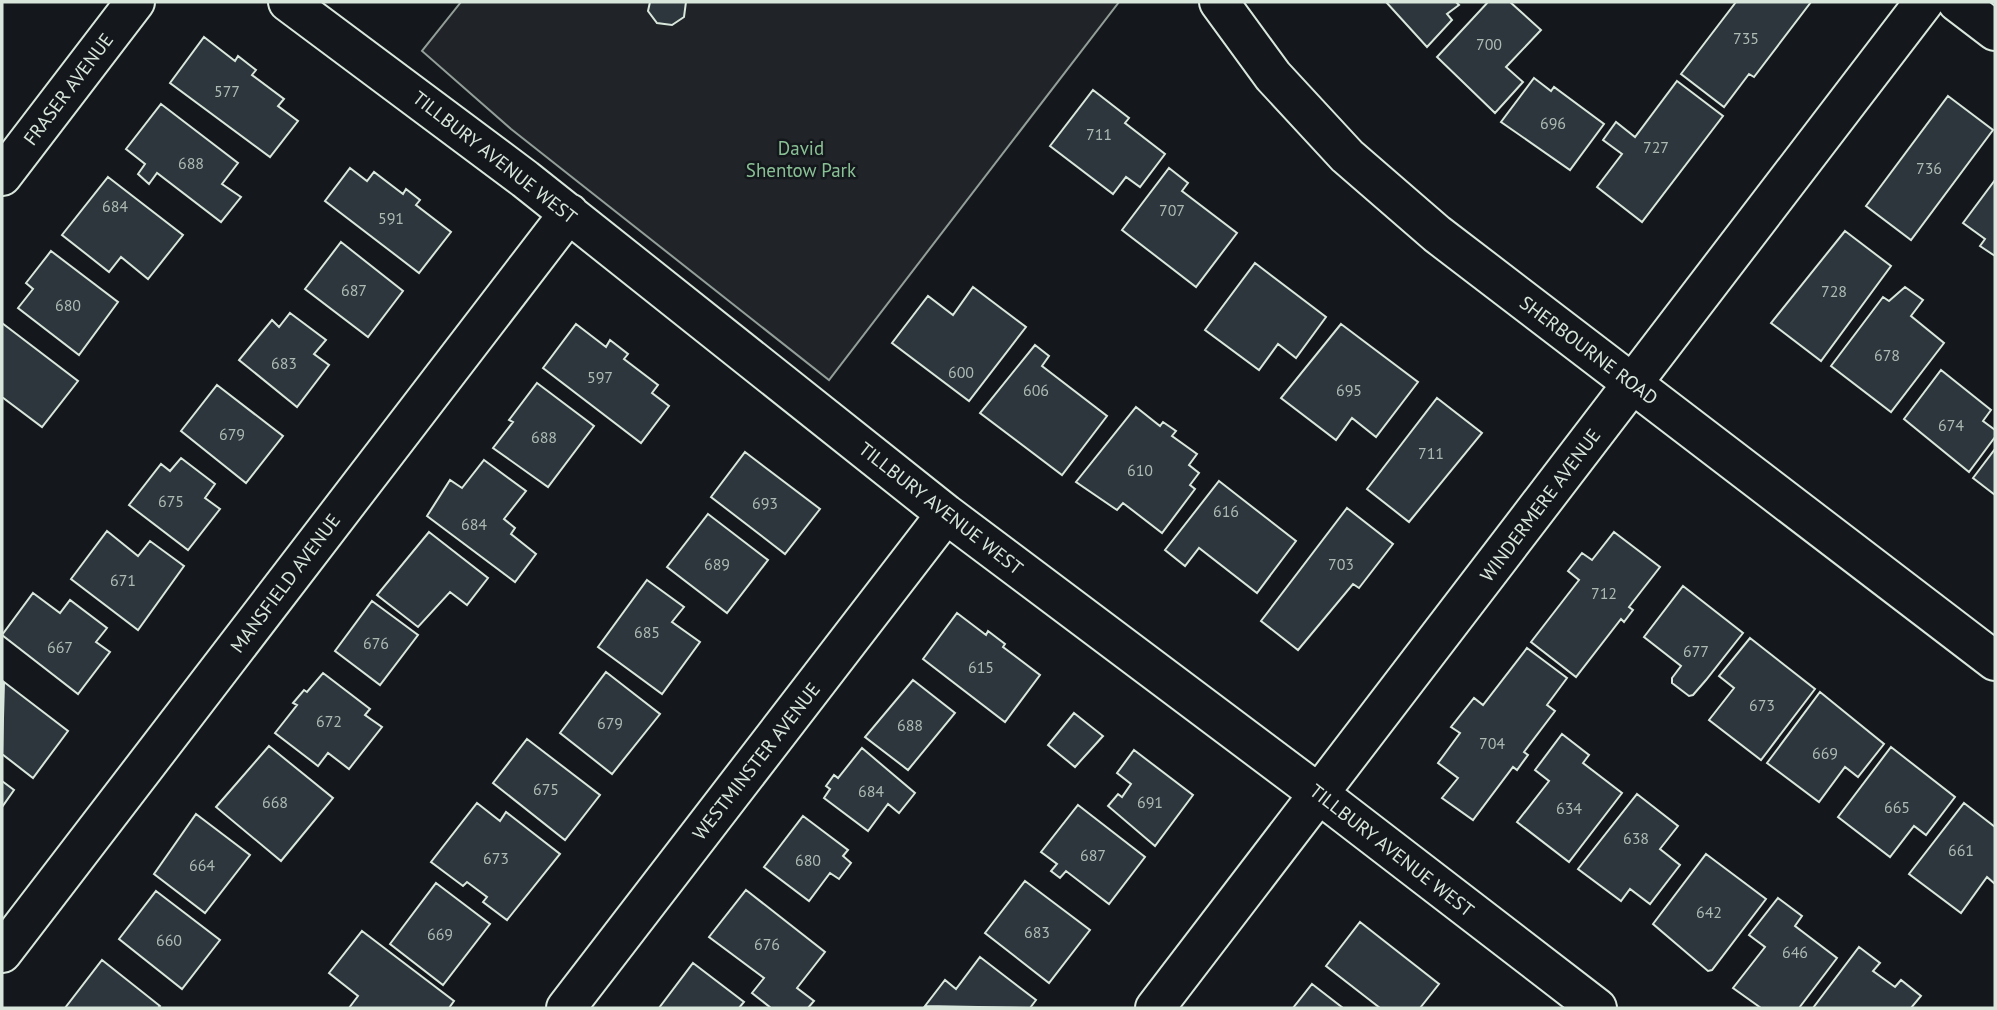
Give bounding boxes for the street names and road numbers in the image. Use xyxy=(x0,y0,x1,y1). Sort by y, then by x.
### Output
street label: FRASER AVENUE xyxy=(18,28,118,150)
street label: TILLBURY AVENUE WEST xyxy=(408,85,582,229)
street label: SHERBOURNE ROAD xyxy=(1515,290,1663,410)
street label: WINDERMERE AVENUE xyxy=(1475,424,1605,586)
street label: TILLBURY AVENUE WEST xyxy=(854,436,1028,580)
street label: MANSFIELD AVENUE xyxy=(225,509,345,657)
street label: WESTMINSTER AVENUE xyxy=(687,678,825,844)
street label: TILLBURY AVENUE WEST xyxy=(1305,778,1479,922)

